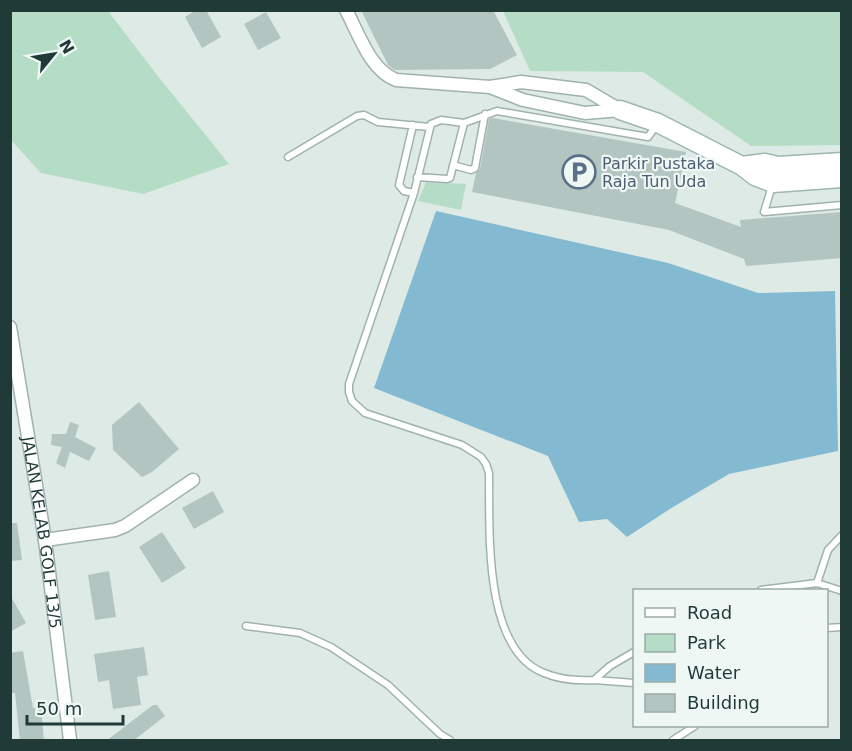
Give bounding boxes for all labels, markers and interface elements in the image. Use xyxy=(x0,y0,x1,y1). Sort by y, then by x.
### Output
north arrow xyxy=(24,24,84,84)
text: N xyxy=(55,36,78,57)
parking icon: Parkir Pustaka Raja Tun Uda xyxy=(561,154,597,190)
place label: Parkir Pustaka Raja Tun Uda xyxy=(602,154,715,191)
street label: JALAN KELAB GOLF 13/5 xyxy=(18,434,65,630)
legend xyxy=(633,589,828,727)
text: Road xyxy=(687,602,732,623)
text: Park xyxy=(687,632,726,653)
text: Water xyxy=(687,662,741,683)
scale bar xyxy=(27,688,123,726)
text: Building xyxy=(687,692,760,713)
text: 50 m xyxy=(36,698,82,719)

